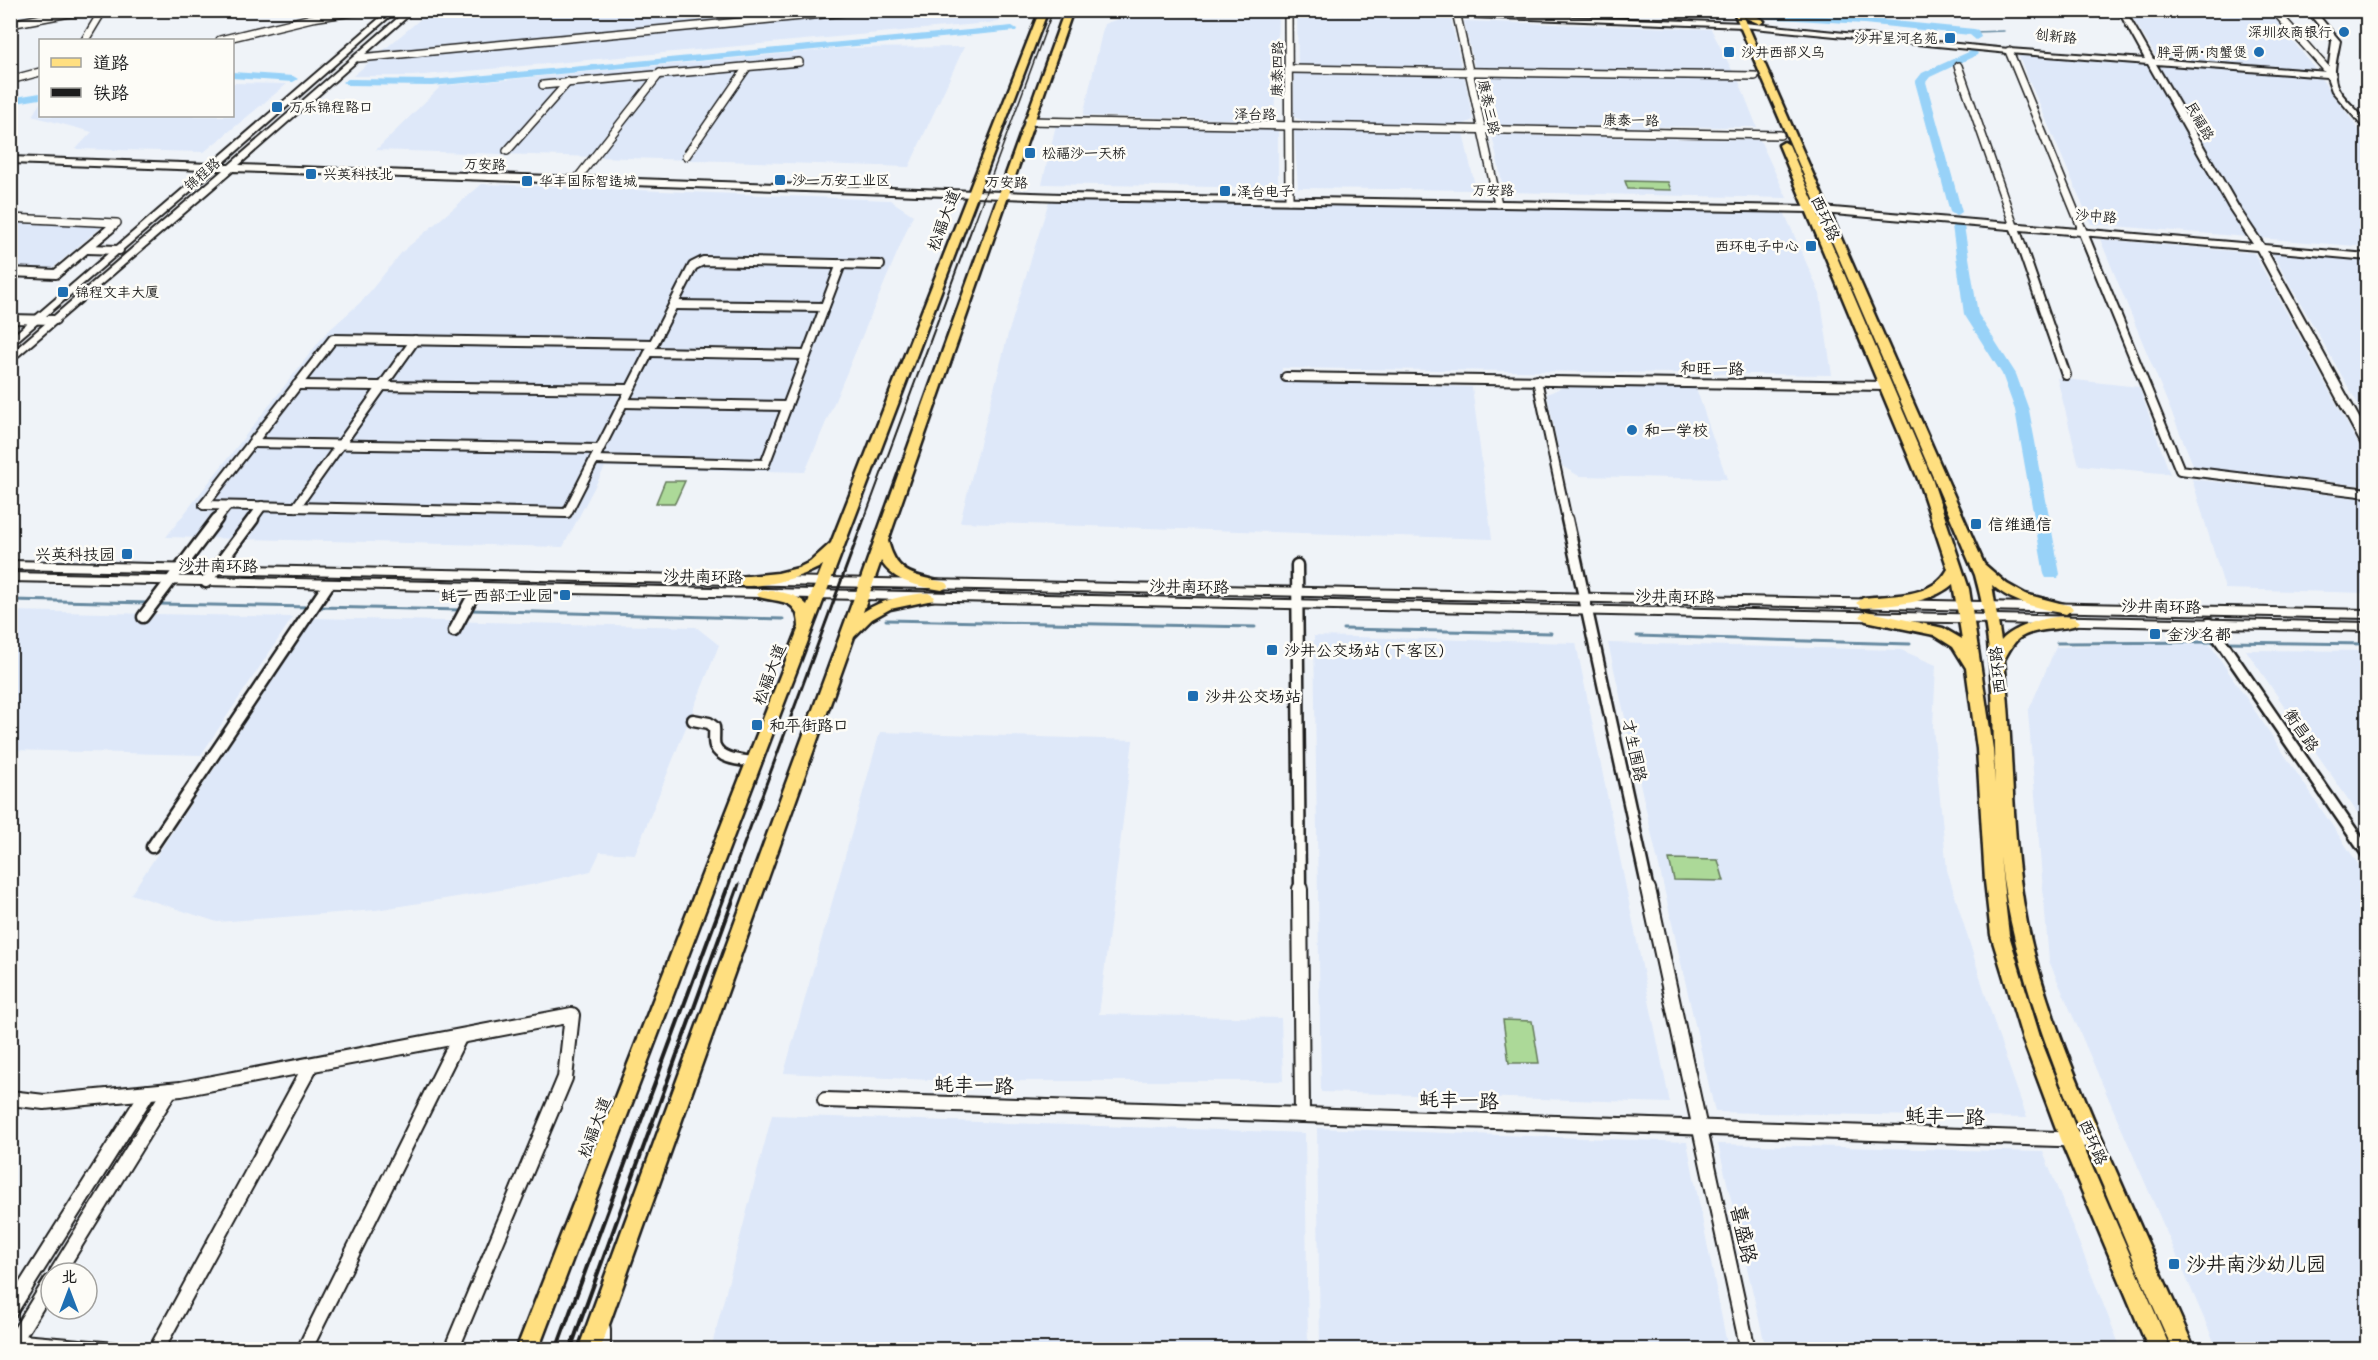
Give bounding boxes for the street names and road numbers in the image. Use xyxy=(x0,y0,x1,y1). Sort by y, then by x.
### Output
street label: 创新路 xyxy=(2034,24,2078,47)
street label: 康泰四路 xyxy=(1267,41,1286,97)
street label: 康泰三路 xyxy=(1474,78,1505,136)
street label: 民福路 xyxy=(2182,98,2219,144)
street label: 泽台路 xyxy=(1234,104,1276,123)
street label: 康泰一路 xyxy=(1603,110,1659,129)
street label: 锦程路 xyxy=(180,153,224,195)
street label: 万安路 xyxy=(464,153,506,174)
street label: 万安路 xyxy=(986,171,1028,192)
street label: 万安路 xyxy=(1472,180,1514,199)
street label: 松福大道 xyxy=(921,186,964,253)
street label: 西环路 xyxy=(1807,192,1846,244)
street label: 沙中路 xyxy=(2074,204,2118,227)
street label: 和旺一路 xyxy=(1680,356,1744,379)
street label: 沙井南环路 xyxy=(178,553,258,576)
street label: 沙井南环路 xyxy=(663,564,743,587)
street label: 沙井南环路 xyxy=(1149,574,1229,597)
street label: 沙井南环路 xyxy=(1635,584,1715,607)
street label: 沙井南环路 xyxy=(2121,594,2201,617)
street label: 松福大道 xyxy=(747,640,790,707)
street label: 西环路 xyxy=(1984,645,2009,695)
street label: 衡昌路 xyxy=(2280,704,2325,755)
street label: 才生围路 xyxy=(1619,716,1652,783)
street label: 蚝丰一路 xyxy=(934,1070,1015,1098)
street label: 蚝丰一路 xyxy=(1419,1085,1500,1113)
street label: 松福大道 xyxy=(572,1093,615,1160)
street label: 蚝丰一路 xyxy=(1905,1101,1986,1129)
street label: 西环路 xyxy=(2075,1116,2114,1168)
street label: 喜盛路 xyxy=(1726,1202,1764,1267)

